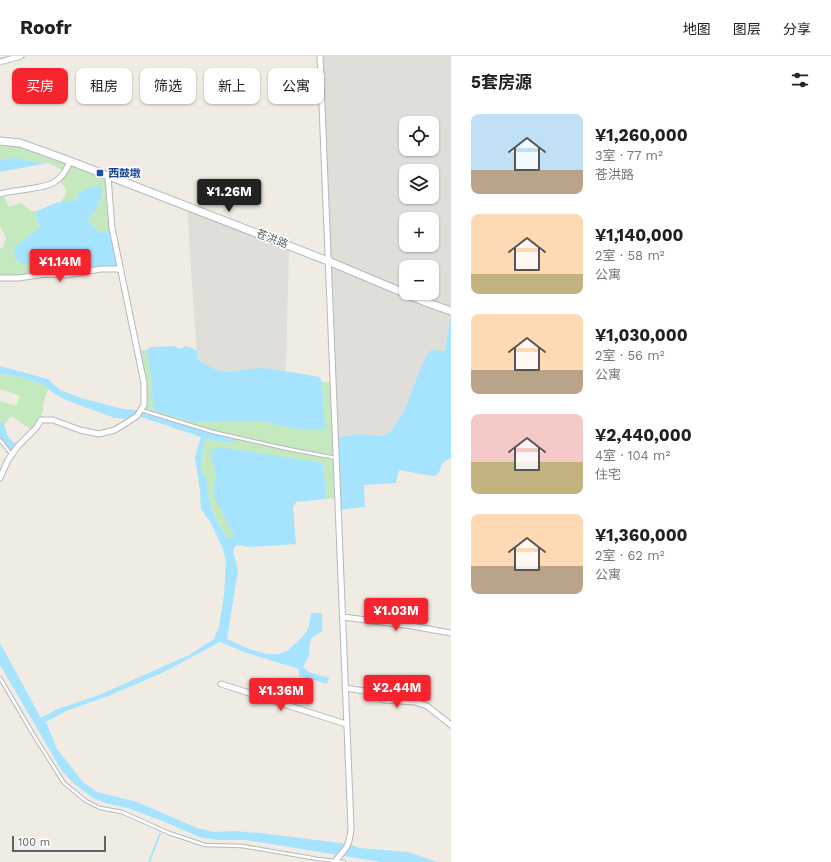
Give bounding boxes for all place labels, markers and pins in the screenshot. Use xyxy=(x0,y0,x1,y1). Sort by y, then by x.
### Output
place label: 西鼓墩 xyxy=(108,167,141,180)
marker: 西鼓墩 xyxy=(95,168,105,178)
pin: ¥1.26M xyxy=(196,179,262,213)
pin: ¥1.14M xyxy=(27,249,93,283)
pin: ¥1.03M xyxy=(363,598,429,632)
pin: ¥2.44M xyxy=(364,675,430,709)
pin: ¥1.36M xyxy=(248,678,314,712)

